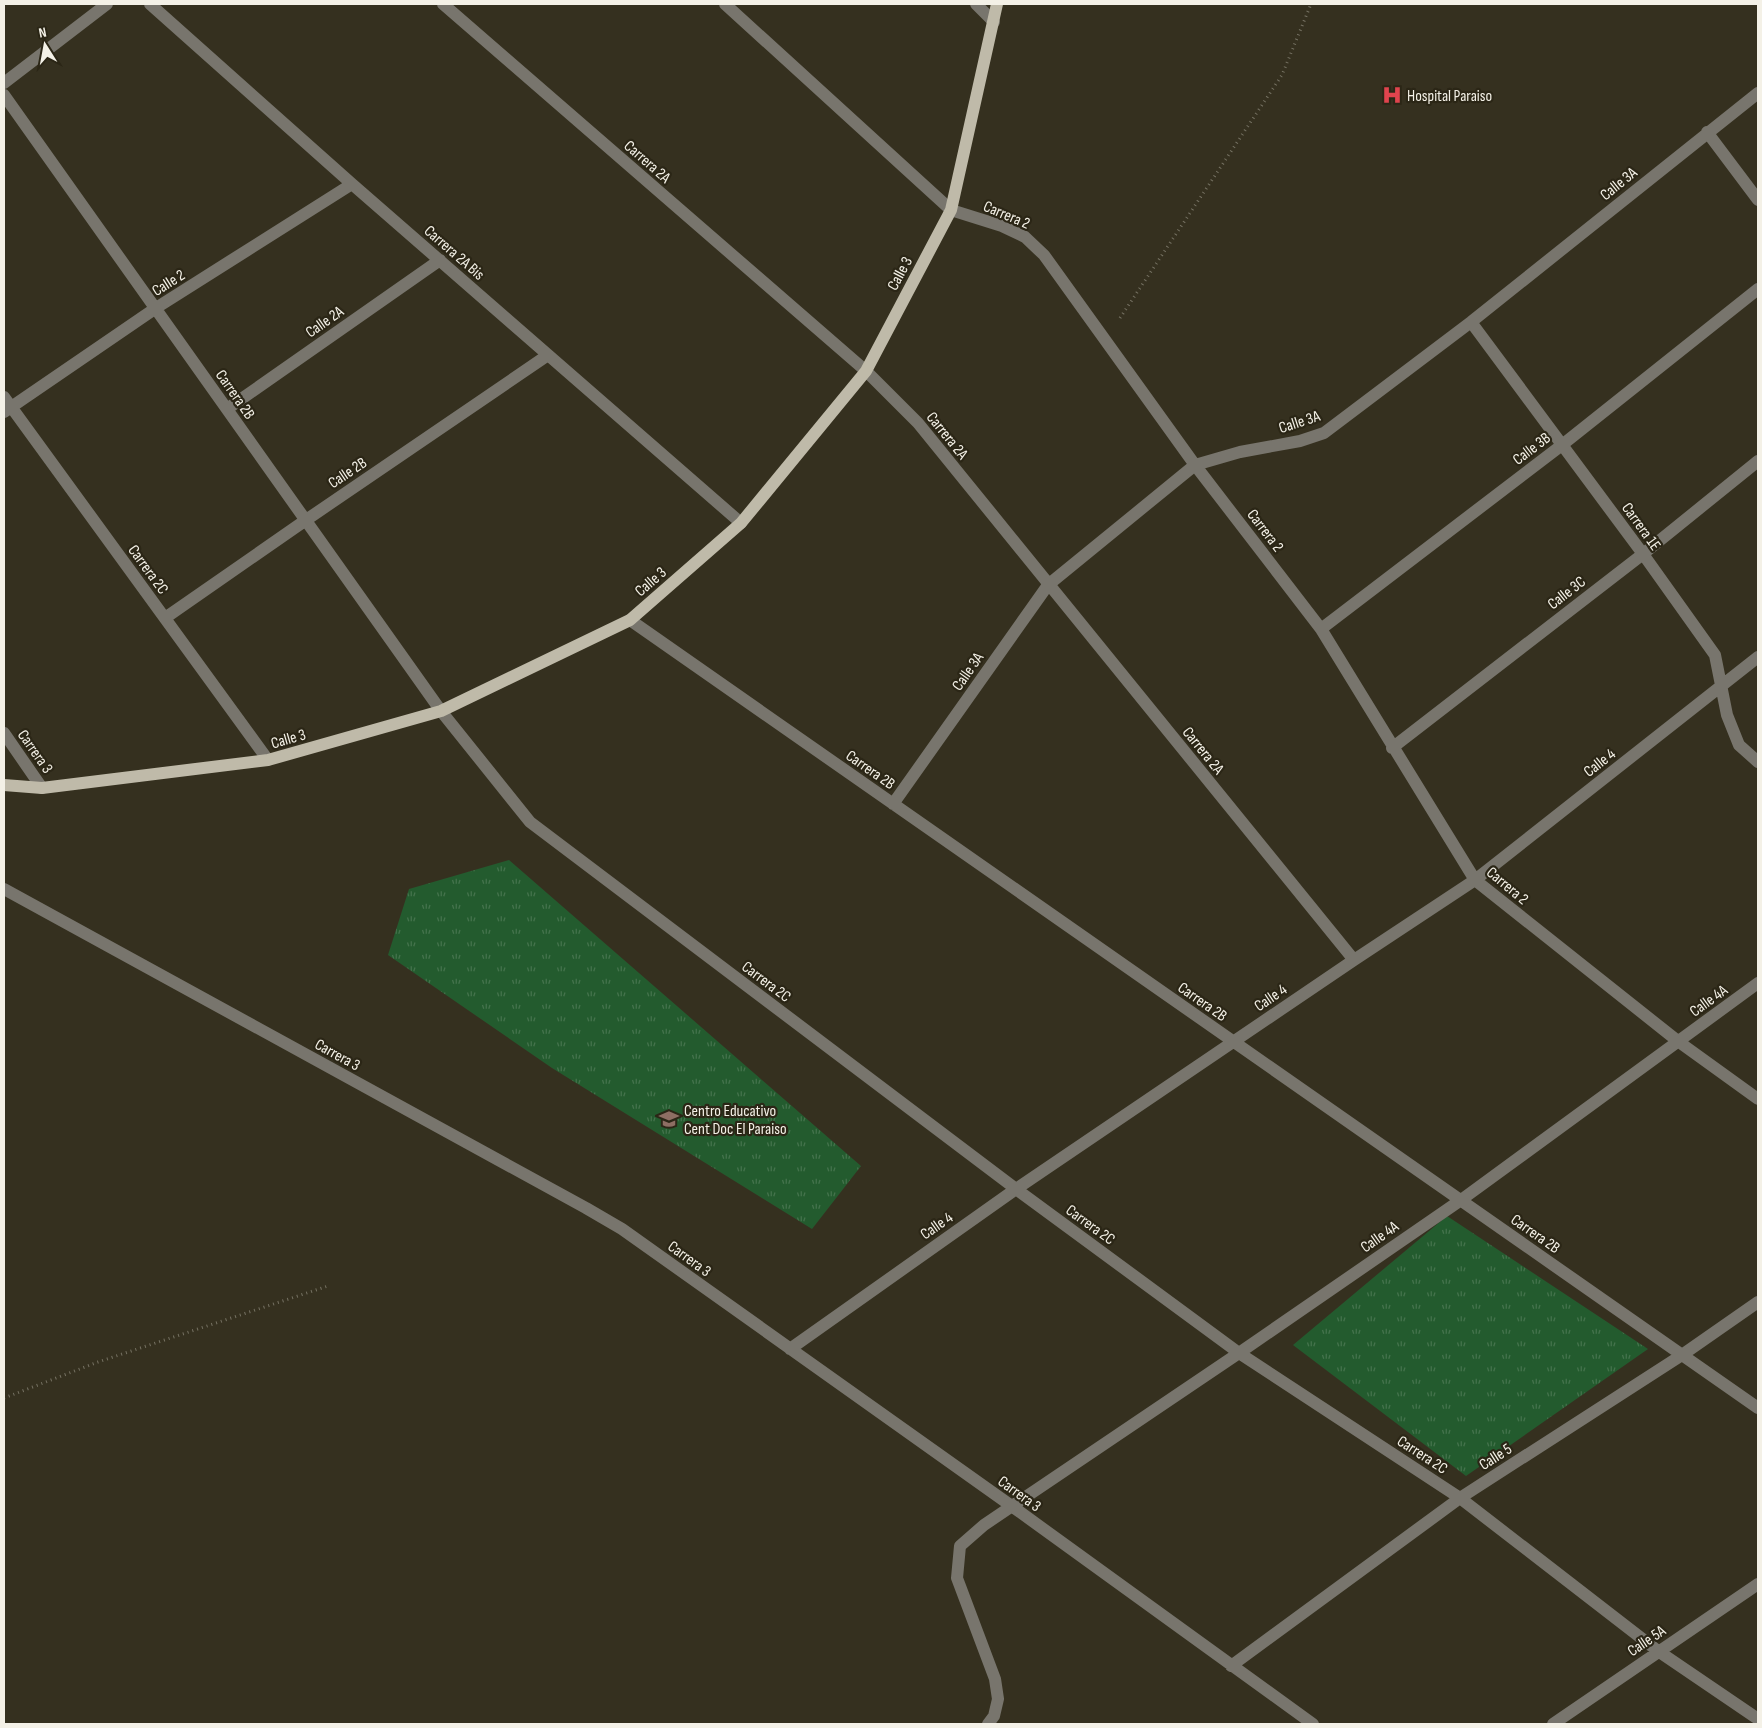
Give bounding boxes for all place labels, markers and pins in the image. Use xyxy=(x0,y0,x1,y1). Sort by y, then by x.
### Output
hospital icon: Hospital Paraiso xyxy=(1381,84,1403,106)
place label: Hospital Paraiso xyxy=(1407,87,1492,106)
place label: Centro Educativo Cent Doc El Paraiso xyxy=(684,1102,787,1139)
school or university icon: Centro Educativo Cent Doc El Paraiso xyxy=(658,1108,680,1130)

